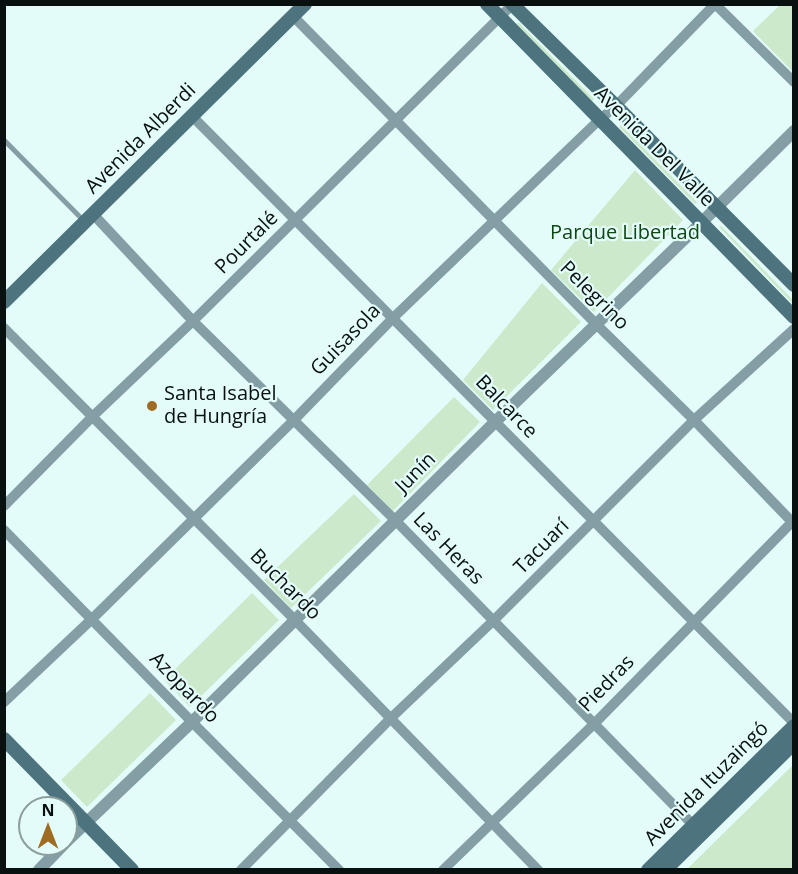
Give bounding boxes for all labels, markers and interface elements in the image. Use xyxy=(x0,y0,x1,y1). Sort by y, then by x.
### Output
street label: Avenida Alberdi xyxy=(81,79,201,199)
street label: Avenida Del Valle xyxy=(589,82,719,212)
street label: Pourtalé xyxy=(211,207,283,279)
park label: Parque Libertad xyxy=(550,221,700,245)
street label: Pelegrino xyxy=(554,256,634,336)
street label: Guisasola xyxy=(306,299,386,381)
street label: Balcarce xyxy=(470,370,542,444)
place label: Santa Isabel de Hungría xyxy=(164,382,277,429)
marker: Santa Isabel de Hungría xyxy=(145,399,159,413)
street label: Junín xyxy=(391,448,441,498)
street label: Las Heras xyxy=(408,508,488,590)
street label: Tacuarí xyxy=(509,514,575,580)
street label: Buchardo xyxy=(244,544,326,626)
street label: Azopardo xyxy=(144,647,224,729)
street label: Piedras xyxy=(574,651,640,717)
street label: Avenida Ituzaingó xyxy=(640,717,774,851)
north arrow xyxy=(18,796,78,856)
text: N xyxy=(41,799,55,821)

